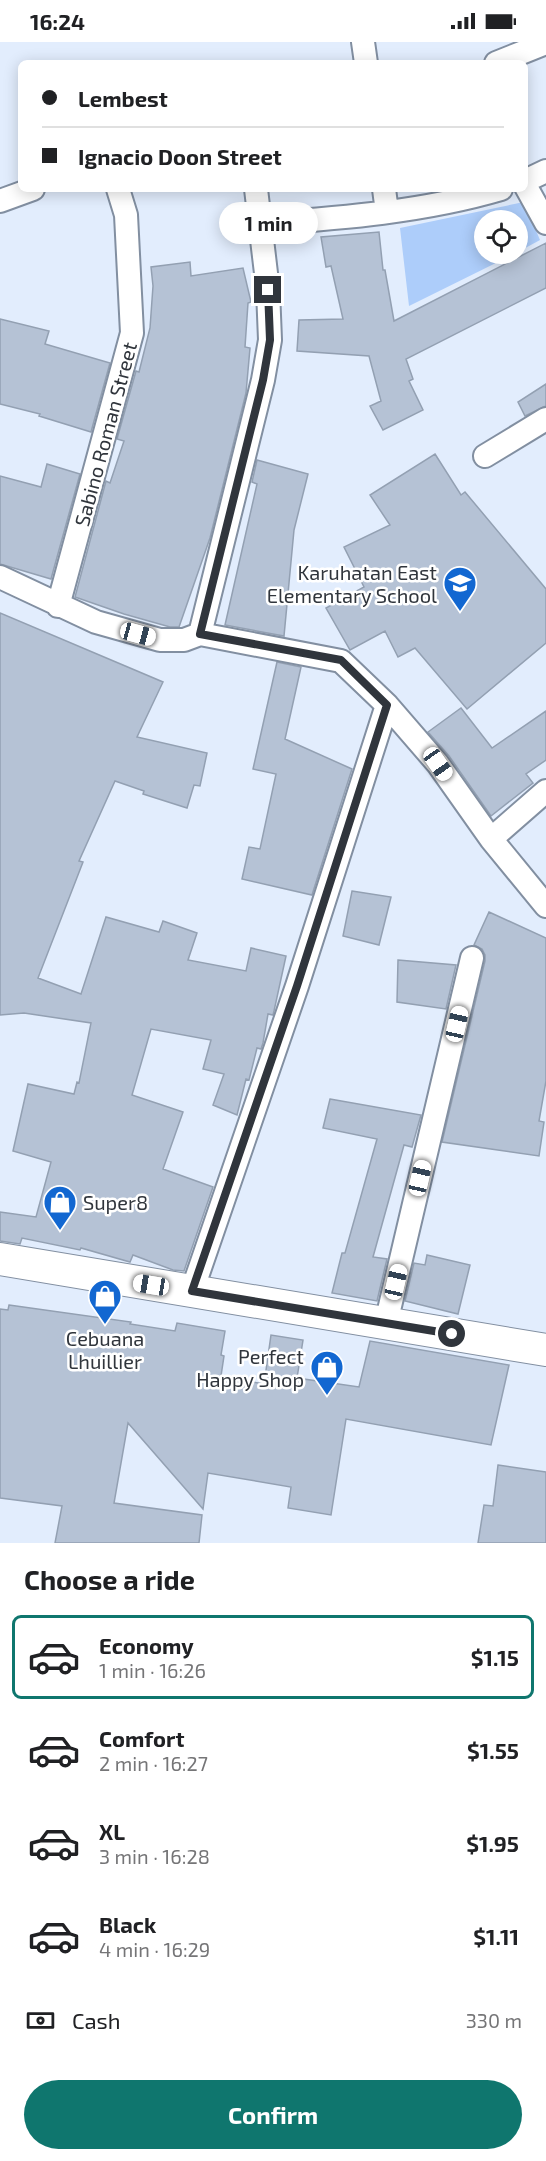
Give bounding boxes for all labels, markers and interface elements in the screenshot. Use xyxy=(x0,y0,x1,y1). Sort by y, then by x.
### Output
text: 16:24 xyxy=(30,8,85,34)
text: Lembest xyxy=(78,85,168,111)
text: Ignacio Doon Street xyxy=(78,143,282,169)
callout: 1 min xyxy=(218,203,318,245)
map controls xyxy=(474,210,528,264)
button: locate xyxy=(474,210,528,264)
text: 1 min xyxy=(244,211,293,235)
route end xyxy=(254,276,281,303)
street label: Sabino Roman Street xyxy=(69,339,141,529)
place label: Karuhatan East Elementary School xyxy=(267,560,437,607)
school or university icon: Karuhatan East Elementary School xyxy=(442,565,478,612)
car xyxy=(118,621,158,647)
car xyxy=(420,744,456,784)
car xyxy=(444,1004,470,1044)
car xyxy=(407,1158,433,1198)
shop icon: Super8 xyxy=(42,1184,78,1231)
place label: Super8 xyxy=(83,1190,148,1214)
car xyxy=(383,1262,409,1302)
car xyxy=(132,1273,170,1297)
shop icon: Cebuana Lhuillier xyxy=(87,1278,123,1325)
route start xyxy=(438,1320,465,1347)
place label: Cebuana Lhuillier xyxy=(66,1326,144,1373)
place label: Perfect Happy Shop xyxy=(196,1344,304,1391)
shop icon: Perfect Happy Shop xyxy=(309,1349,345,1396)
text: Choose a ride xyxy=(24,1563,195,1595)
icon: car xyxy=(27,1630,81,1684)
text: Economy xyxy=(99,1632,194,1658)
text: $1.15 xyxy=(471,1644,519,1670)
text: 1 min · 16:26 xyxy=(99,1658,206,1682)
icon: car xyxy=(27,1723,81,1777)
text: Comfort xyxy=(99,1725,184,1751)
text: $1.55 xyxy=(467,1737,519,1763)
text: 2 min · 16:27 xyxy=(99,1751,208,1775)
icon: car xyxy=(27,1816,81,1870)
text: XL xyxy=(99,1818,125,1844)
text: $1.95 xyxy=(466,1830,519,1856)
text: 3 min · 16:28 xyxy=(99,1844,210,1868)
icon: car xyxy=(27,1909,81,1963)
text: Black xyxy=(99,1911,156,1937)
text: $1.11 xyxy=(473,1923,519,1949)
text: 4 min · 16:29 xyxy=(99,1937,210,1961)
icon: cash xyxy=(24,2004,57,2037)
text: Cash xyxy=(72,2007,121,2033)
text: 330 m xyxy=(466,2008,522,2032)
button: Confirm xyxy=(24,2080,522,2149)

